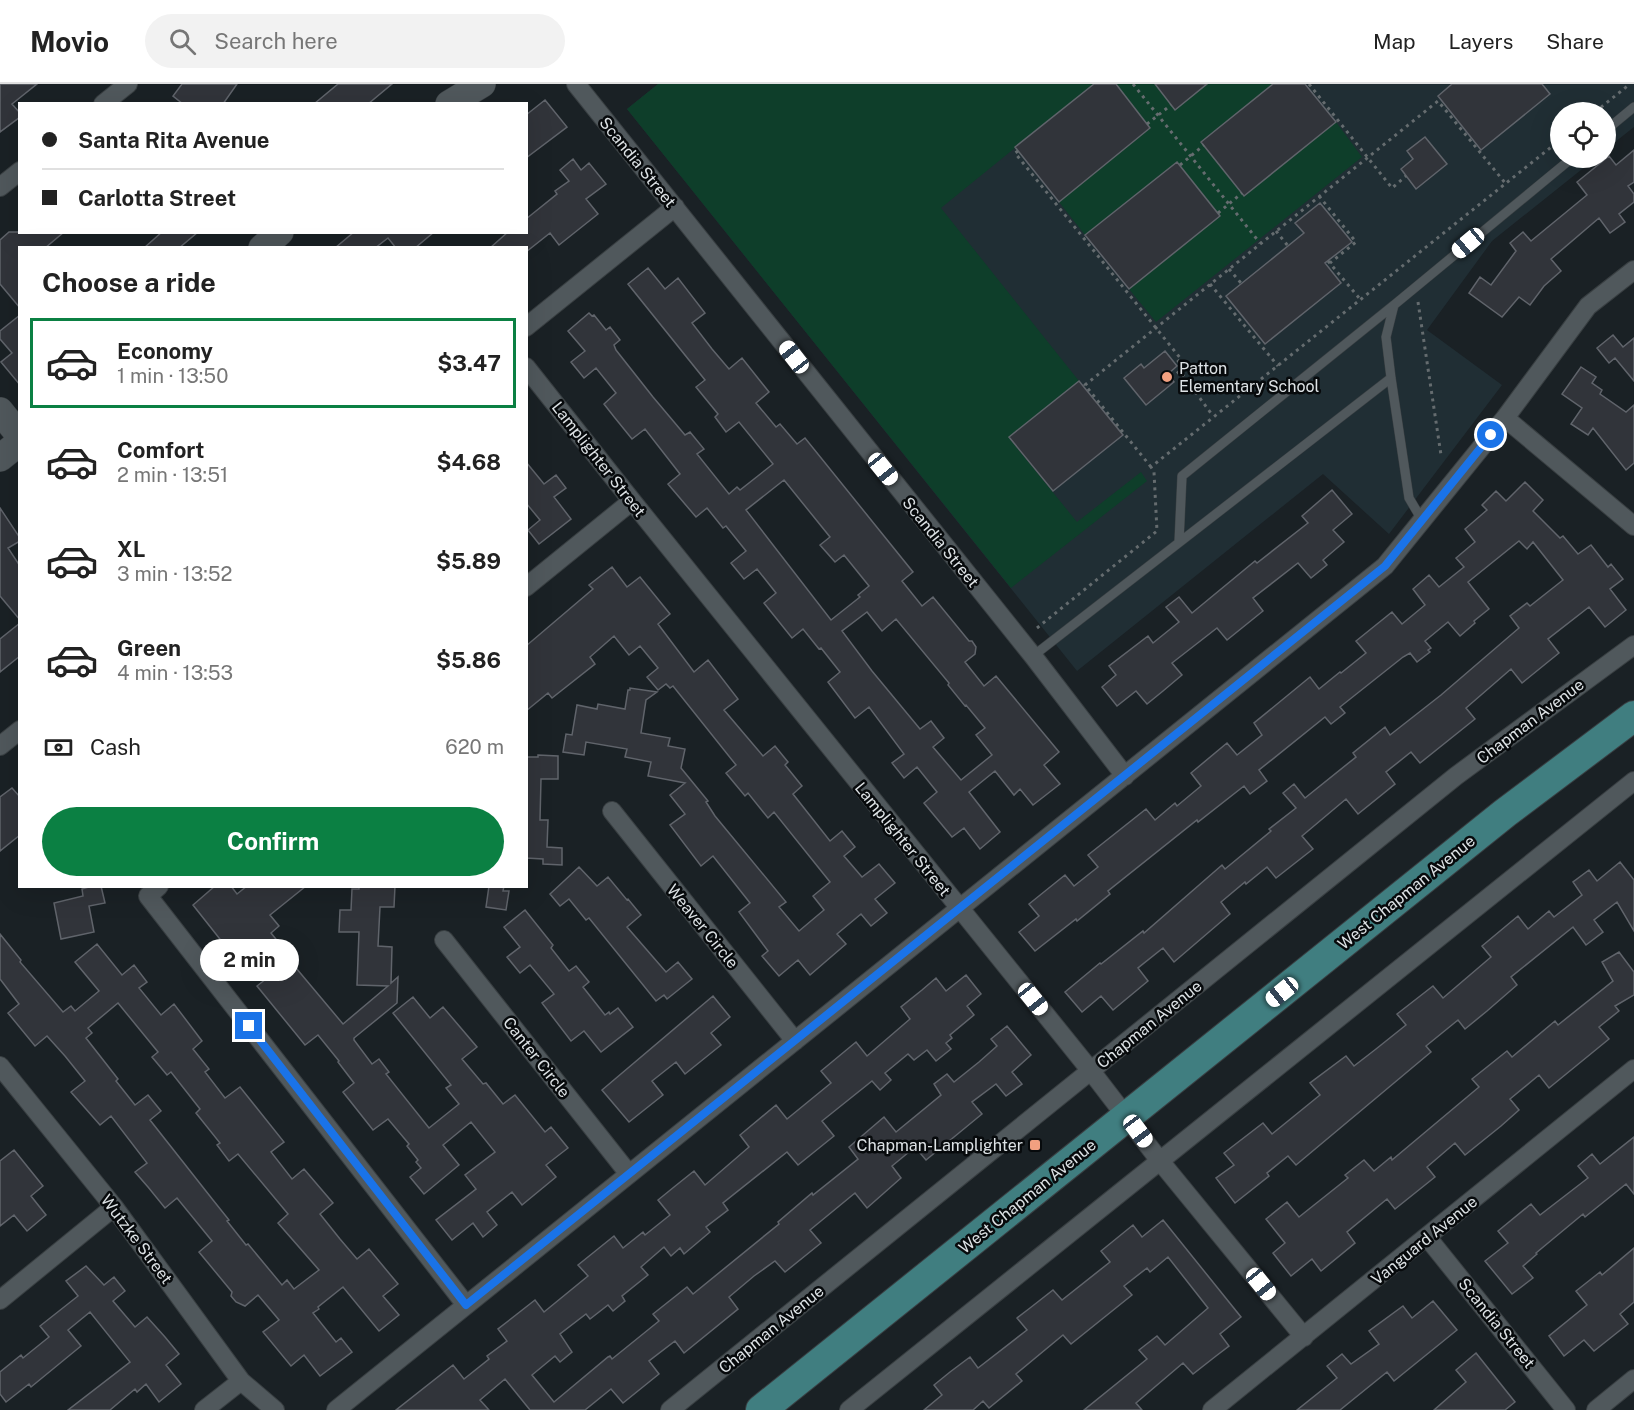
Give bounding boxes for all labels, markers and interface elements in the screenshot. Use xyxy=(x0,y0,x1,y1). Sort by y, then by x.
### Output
search box xyxy=(145,14,565,68)
text: Movio xyxy=(30,25,109,58)
icon: search xyxy=(166,25,199,58)
text: Search here xyxy=(214,28,338,54)
text: Map xyxy=(1373,29,1416,54)
text: Layers xyxy=(1449,29,1513,54)
text: Share xyxy=(1546,29,1604,54)
map controls xyxy=(1550,102,1616,168)
button: locate xyxy=(1550,102,1616,168)
street label: Scandia Street xyxy=(595,113,680,211)
text: Santa Rita Avenue xyxy=(78,127,269,153)
text: Carlotta Street xyxy=(78,185,236,211)
car xyxy=(1448,225,1488,261)
text: Choose a ride xyxy=(42,266,216,298)
icon: car xyxy=(45,336,99,390)
car xyxy=(776,337,812,377)
text: Economy xyxy=(117,338,213,364)
text: $3.47 xyxy=(437,350,501,376)
place label: Patton Elementary School xyxy=(1179,359,1320,396)
text: 1 min · 13:50 xyxy=(117,364,228,388)
marker: Patton Elementary School xyxy=(1160,370,1174,384)
street label: Lamplighter Street xyxy=(548,398,649,521)
route start xyxy=(1477,421,1504,448)
icon: car xyxy=(45,435,99,489)
text: Comfort xyxy=(117,437,204,463)
text: $4.68 xyxy=(436,449,501,475)
car xyxy=(865,449,901,489)
text: 2 min · 13:51 xyxy=(117,463,228,487)
street label: Scandia Street xyxy=(898,493,983,591)
icon: car xyxy=(45,534,99,588)
text: XL xyxy=(117,536,145,562)
text: $5.89 xyxy=(436,548,501,574)
text: 3 min · 13:52 xyxy=(117,562,233,586)
icon: car xyxy=(45,633,99,687)
text: Green xyxy=(117,635,181,661)
text: $5.86 xyxy=(436,647,501,673)
text: 4 min · 13:53 xyxy=(117,661,233,685)
street label: Chapman Avenue xyxy=(1473,675,1588,768)
icon: cash xyxy=(42,731,75,764)
text: Cash xyxy=(90,734,141,760)
text: 620 m xyxy=(445,735,504,759)
street label: Lamplighter Street xyxy=(851,779,954,900)
button: Confirm xyxy=(42,807,504,876)
street label: West Chapman Avenue xyxy=(1334,831,1479,954)
street label: Weaver Circle xyxy=(663,881,742,972)
callout: 2 min xyxy=(200,939,298,981)
text: 2 min xyxy=(223,948,276,972)
car xyxy=(1262,974,1302,1010)
street label: Chapman Avenue xyxy=(1093,976,1206,1072)
car xyxy=(1015,979,1051,1019)
route end xyxy=(235,1012,262,1039)
street label: Canter Circle xyxy=(499,1013,574,1101)
car xyxy=(1120,1111,1156,1151)
street label: West Chapman Avenue xyxy=(955,1135,1100,1258)
place label: Chapman-Lamplighter xyxy=(856,1136,1023,1155)
marker: Chapman-Lamplighter xyxy=(1028,1138,1042,1152)
street label: Wutzke Street xyxy=(97,1191,176,1288)
street label: Vanguard Avenue xyxy=(1368,1192,1481,1289)
car xyxy=(1243,1264,1279,1304)
street label: Scandia Street xyxy=(1454,1274,1539,1372)
street label: Chapman Avenue xyxy=(715,1281,828,1377)

